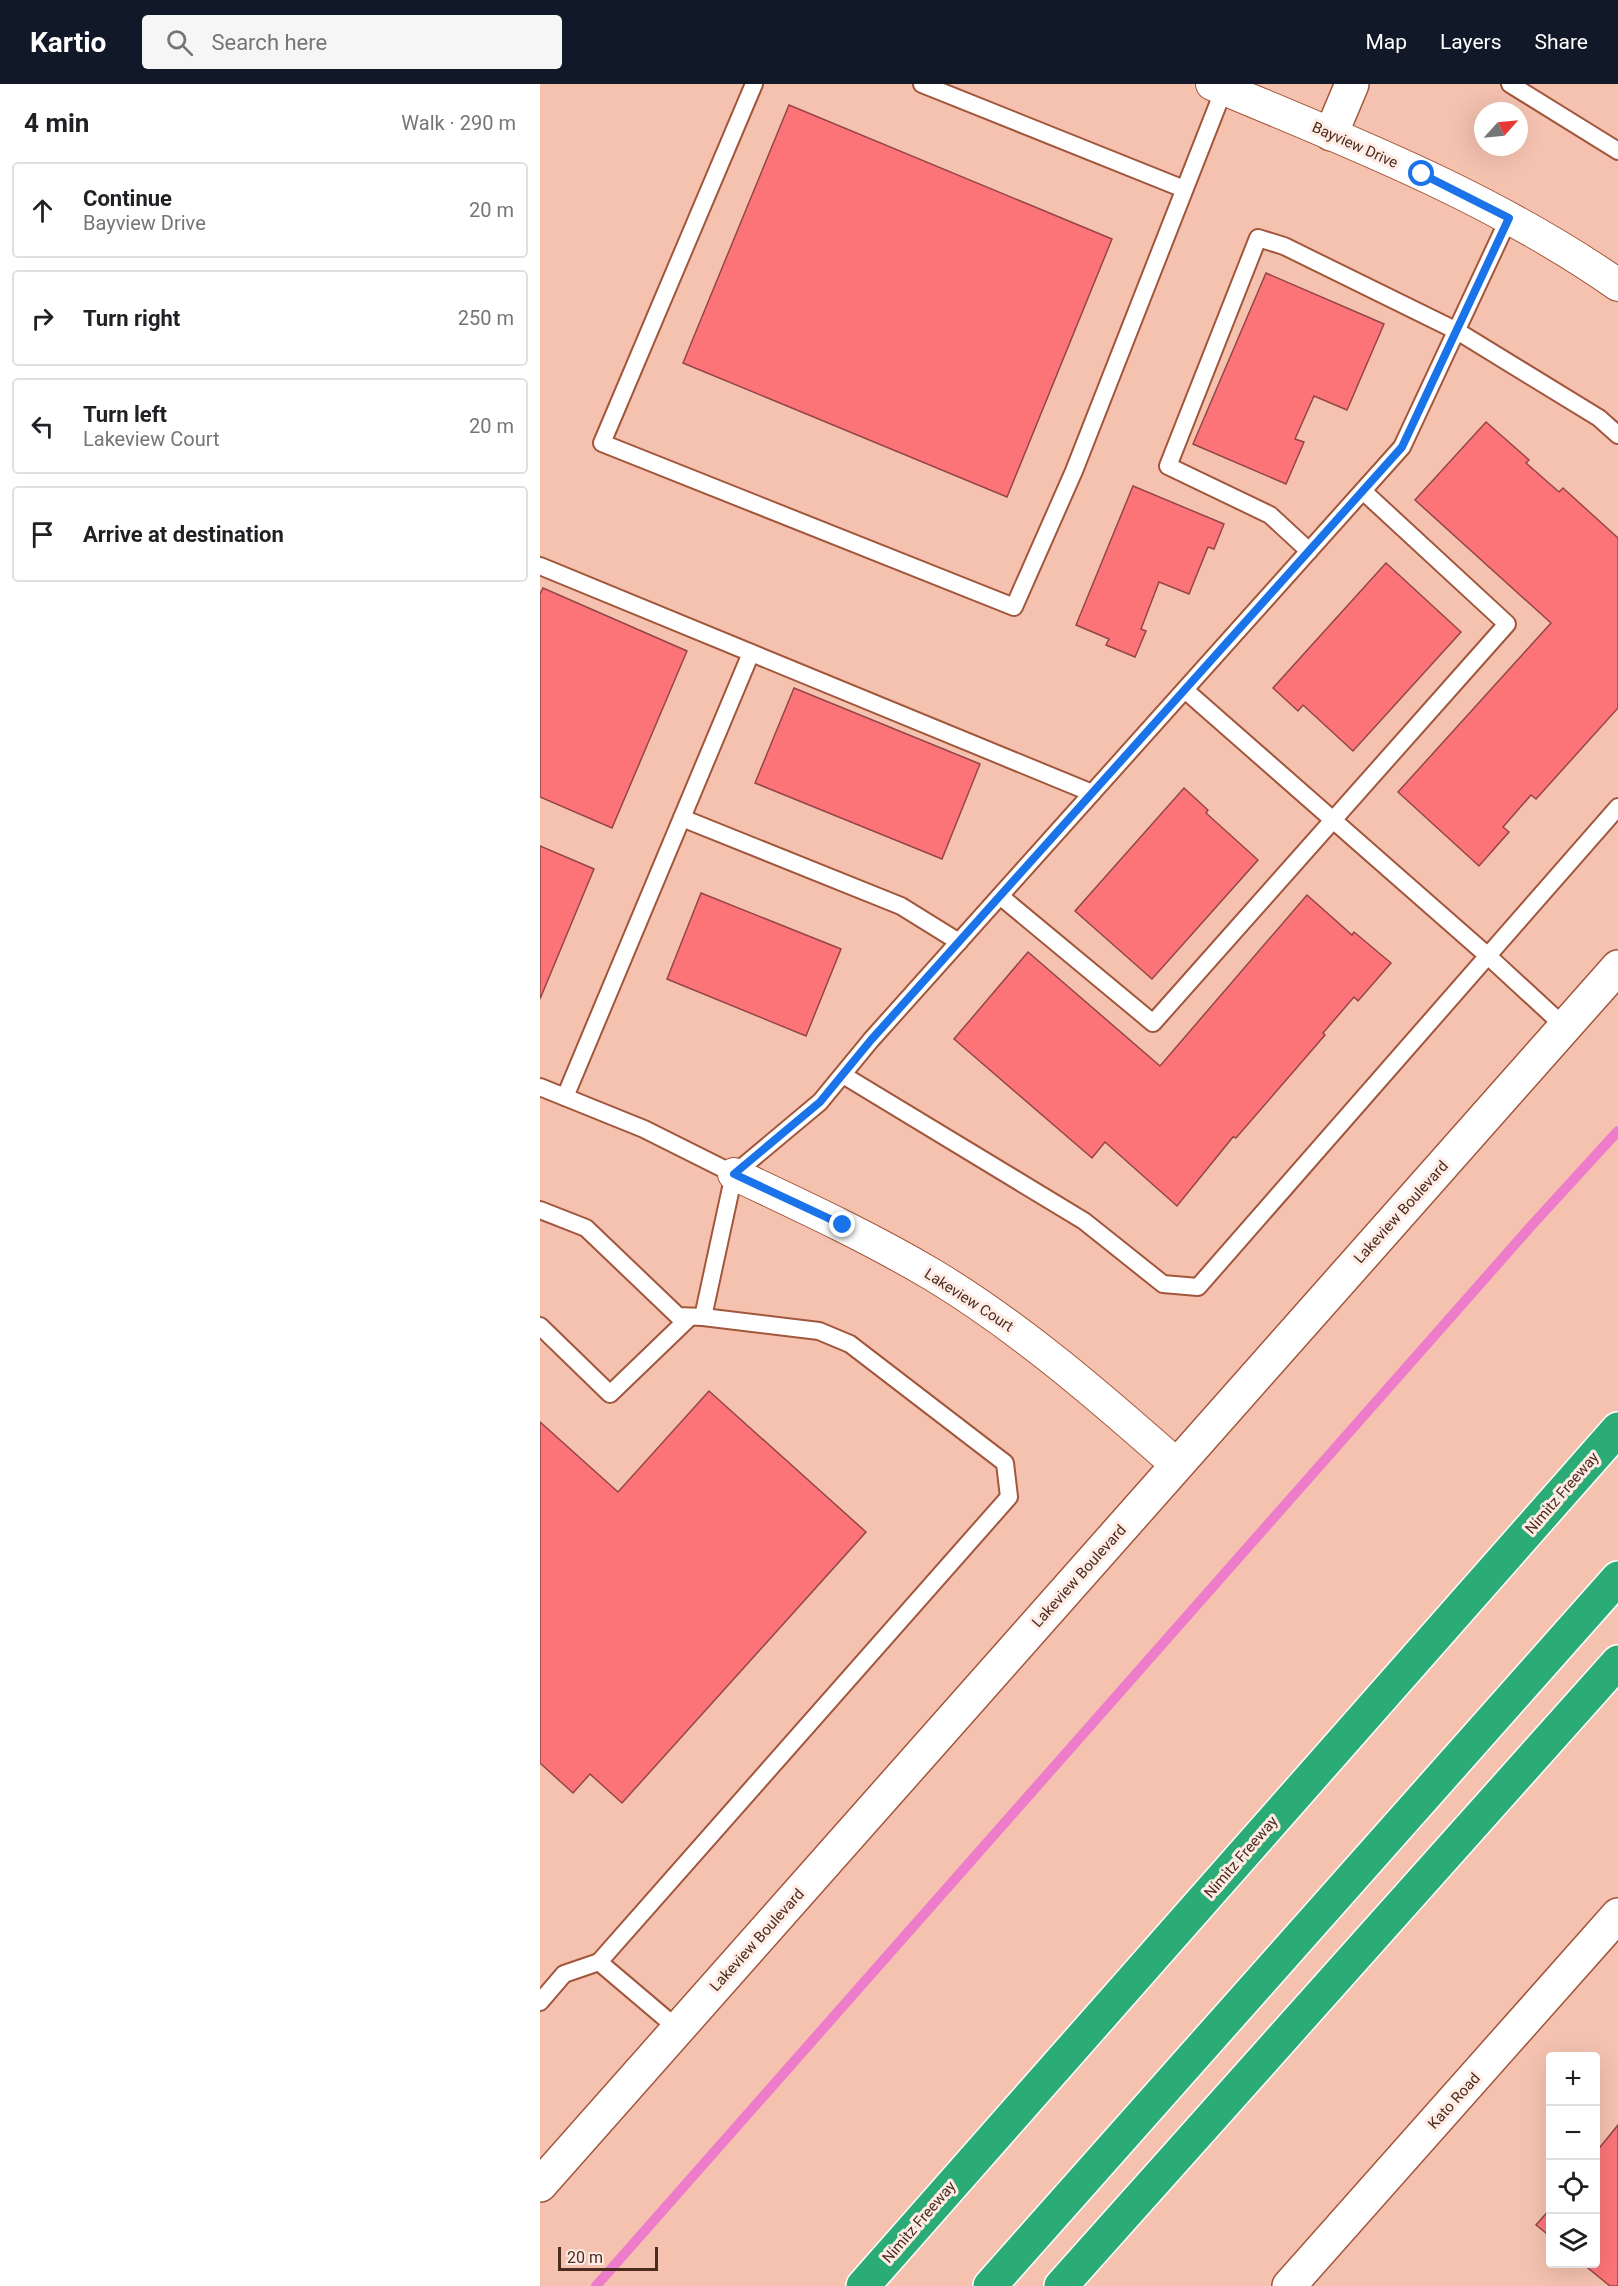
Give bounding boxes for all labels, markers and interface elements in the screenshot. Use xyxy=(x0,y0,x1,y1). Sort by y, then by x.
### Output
search box xyxy=(142,15,562,69)
text: Kartio xyxy=(30,26,106,59)
icon: search xyxy=(163,26,196,59)
text: Search here xyxy=(211,30,327,55)
text: Map xyxy=(1365,30,1407,54)
text: Layers xyxy=(1440,30,1501,54)
text: Share xyxy=(1534,30,1588,54)
north arrow xyxy=(1474,102,1528,156)
text: 4 min xyxy=(24,108,89,138)
text: Walk · 290 m xyxy=(401,111,516,135)
street label: Bayview Drive xyxy=(1309,118,1401,172)
route start xyxy=(1408,160,1434,186)
text: Continue xyxy=(83,186,172,211)
icon: ahead xyxy=(26,194,59,227)
text: 20 m xyxy=(469,198,514,222)
text: Bayview Drive xyxy=(83,211,206,235)
icon: right xyxy=(26,302,59,335)
text: Turn right xyxy=(83,306,180,331)
text: 250 m xyxy=(458,306,514,330)
text: Turn left xyxy=(83,402,167,427)
icon: left xyxy=(26,410,59,443)
text: 20 m xyxy=(469,414,514,438)
text: Lakeview Court xyxy=(83,427,219,451)
icon: arrive xyxy=(26,518,59,551)
text: Arrive at destination xyxy=(83,522,284,547)
street label: Lakeview Boulevard xyxy=(1350,1157,1452,1267)
route end xyxy=(829,1211,855,1237)
street label: Lakeview Court xyxy=(921,1265,1017,1335)
street label: Nimitz Freeway xyxy=(1522,1448,1602,1538)
street label: Lakeview Boulevard xyxy=(1028,1521,1130,1631)
street label: Nimitz Freeway xyxy=(1201,1812,1281,1902)
street label: Lakeview Boulevard xyxy=(706,1885,808,1995)
map controls xyxy=(1546,2052,1600,2268)
button: + xyxy=(1546,2052,1600,2106)
street label: Kato Road xyxy=(1424,2069,1484,2133)
button: − xyxy=(1546,2106,1600,2160)
button: locate xyxy=(1546,2160,1600,2214)
street label: Nimitz Freeway xyxy=(879,2177,959,2267)
button: layers xyxy=(1546,2214,1600,2268)
scale bar xyxy=(558,2244,658,2272)
text: 20 m xyxy=(567,2248,603,2267)

